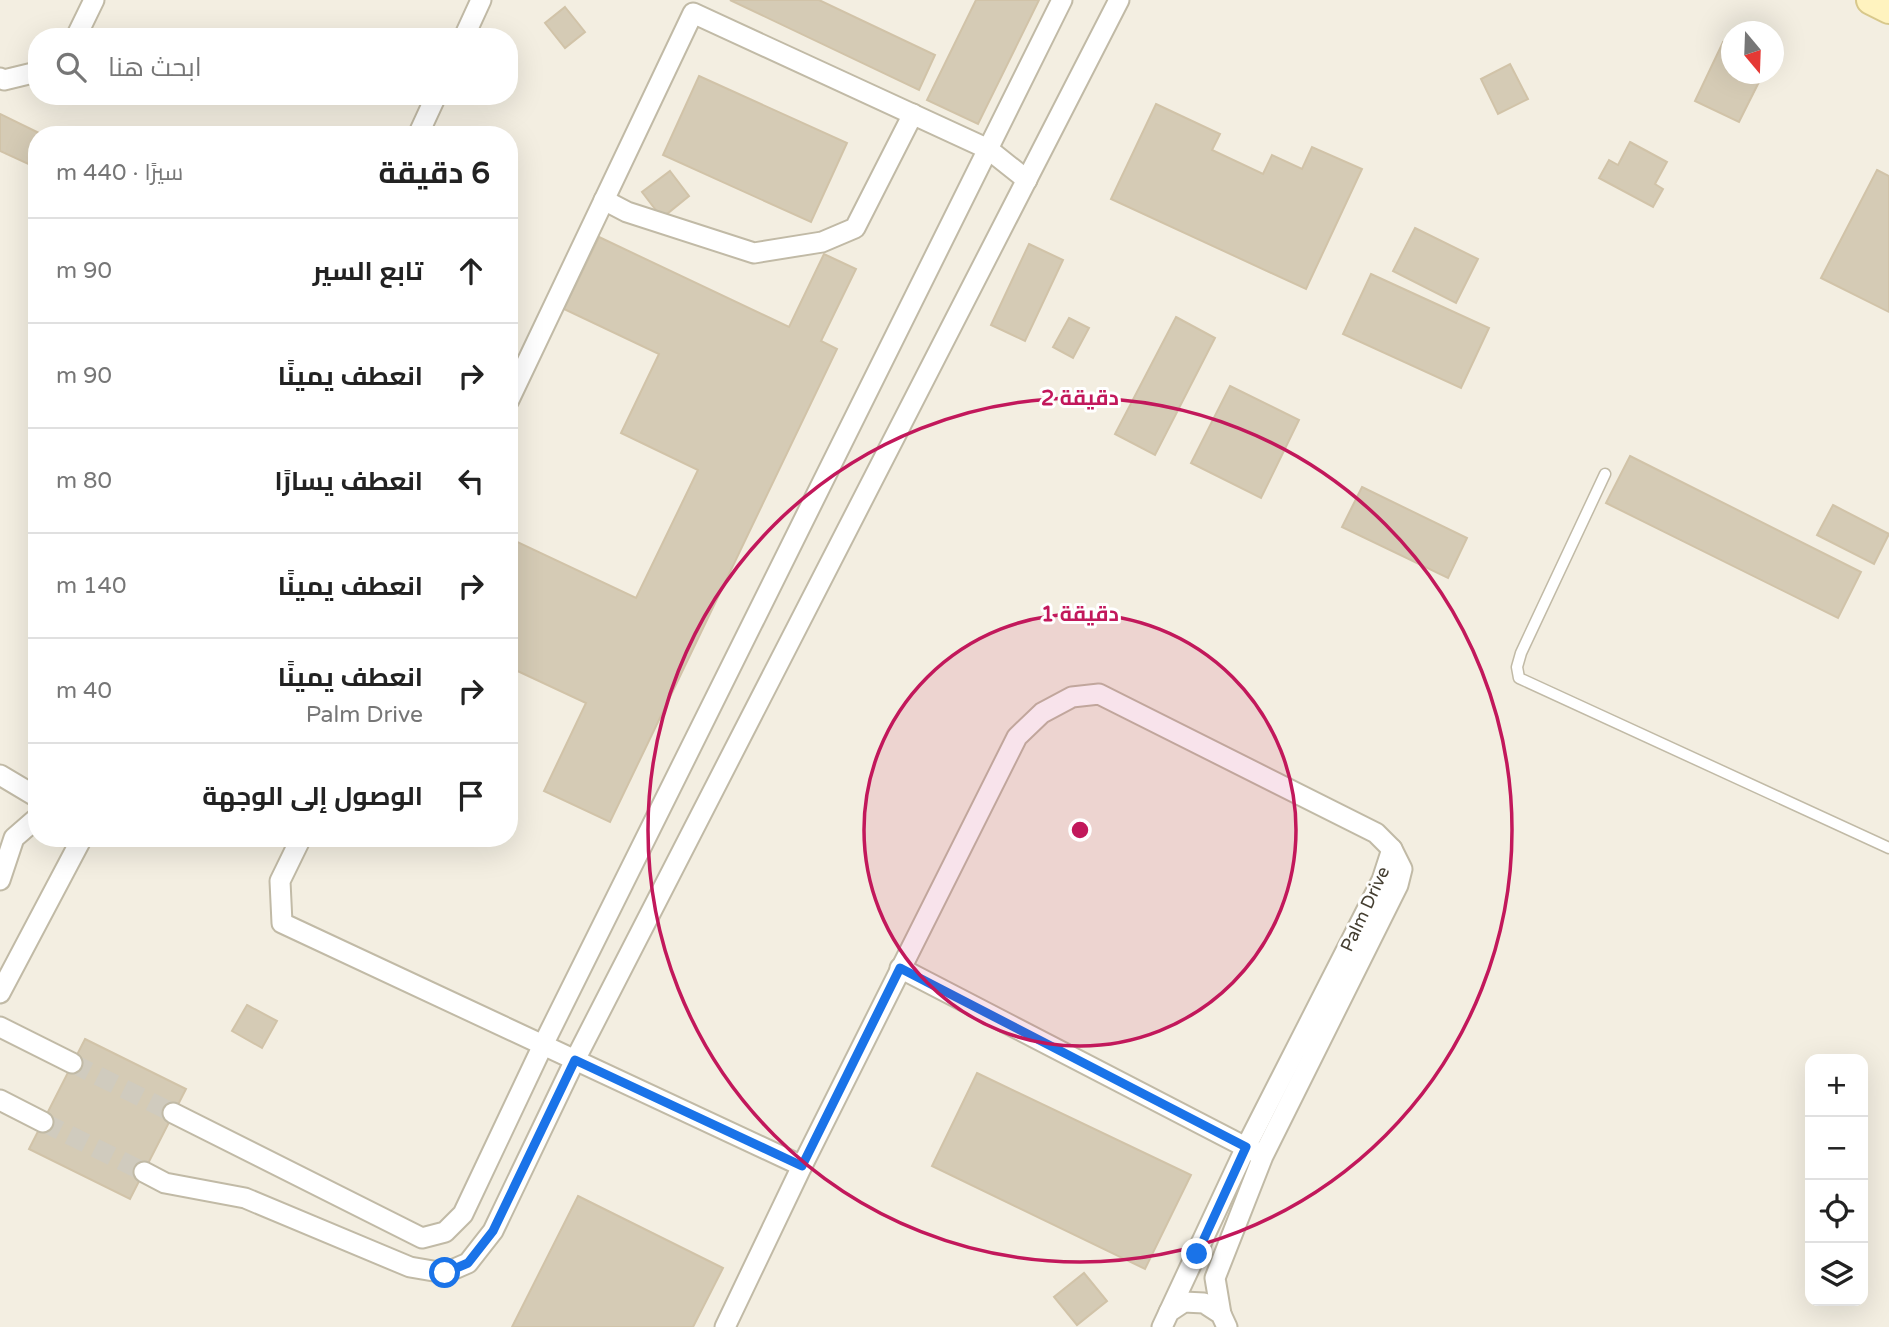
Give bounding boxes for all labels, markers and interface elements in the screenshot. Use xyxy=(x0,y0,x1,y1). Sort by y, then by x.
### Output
north arrow xyxy=(1721,21,1784,84)
search box xyxy=(28,28,518,105)
icon: search xyxy=(52,48,90,86)
text: ابحث هنا xyxy=(108,52,202,83)
text: 6 دقيقة xyxy=(379,155,490,192)
text: سيرًا · 440 m xyxy=(56,159,183,187)
icon: ahead xyxy=(452,252,490,290)
text: تابع السير xyxy=(313,256,423,287)
text: 90 m xyxy=(56,257,112,285)
icon: right xyxy=(452,357,490,395)
text: انعطف يمينًا xyxy=(278,361,423,392)
text: 90 m xyxy=(56,362,112,390)
text: 2 دقيقة xyxy=(1041,386,1119,411)
icon: left xyxy=(452,462,490,500)
text: انعطف يسارًا xyxy=(274,466,423,497)
text: 80 m xyxy=(56,467,112,495)
icon: right xyxy=(452,567,490,605)
text: انعطف يمينًا xyxy=(278,571,423,602)
text: 140 m xyxy=(56,572,126,600)
text: 1 دقيقة xyxy=(1041,602,1119,627)
text: انعطف يمينًا xyxy=(278,662,423,693)
icon: right xyxy=(452,672,490,710)
text: 40 m xyxy=(56,677,112,705)
text: Palm Drive xyxy=(306,701,423,729)
icon: arrive xyxy=(452,777,490,815)
text: الوصول إلى الوجهة xyxy=(202,781,423,812)
centre of rings xyxy=(1068,818,1092,842)
street label: Palm Drive xyxy=(1336,863,1394,955)
map controls xyxy=(1805,1054,1868,1306)
button: + xyxy=(1805,1054,1868,1117)
button: − xyxy=(1805,1117,1868,1180)
button: locate xyxy=(1805,1180,1868,1243)
route end xyxy=(1181,1238,1212,1269)
button: layers xyxy=(1805,1243,1868,1306)
route start xyxy=(429,1257,460,1288)

